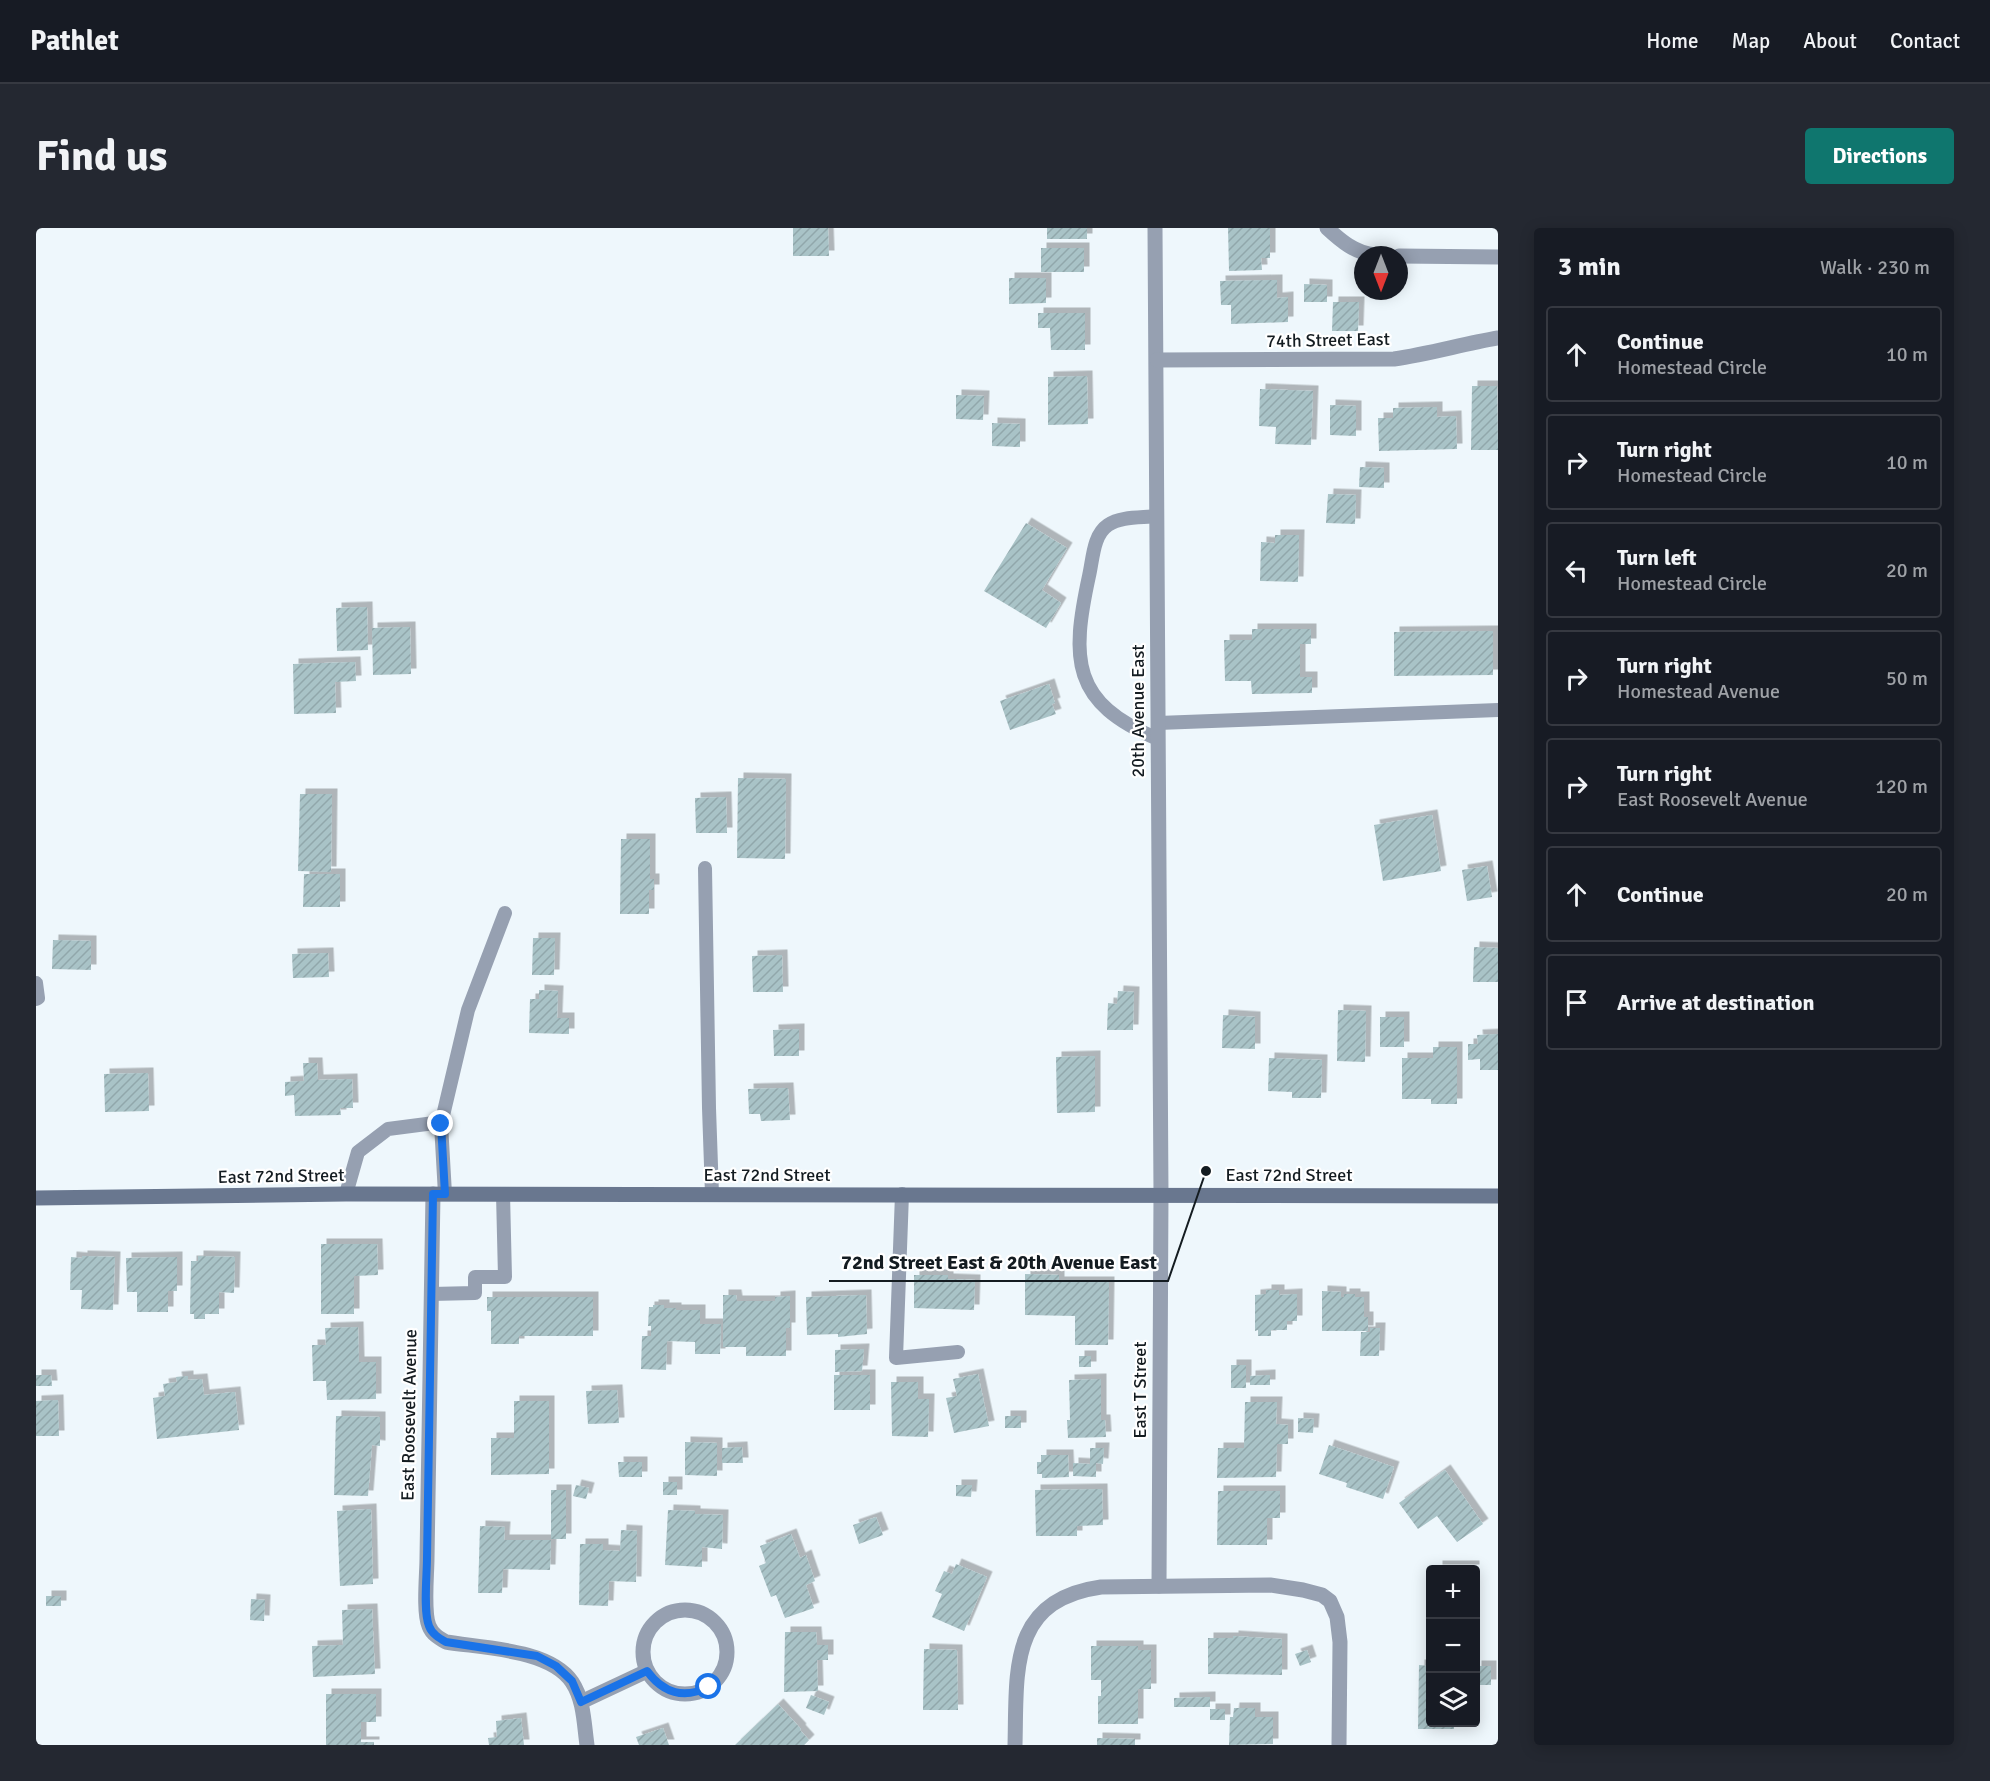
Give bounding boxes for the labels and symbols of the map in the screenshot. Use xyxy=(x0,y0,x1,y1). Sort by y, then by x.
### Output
north arrow xyxy=(1354,246,1408,300)
street label: 74th Street East xyxy=(1266,328,1390,352)
street label: 20th Avenue East xyxy=(1127,644,1149,778)
route end xyxy=(427,1110,453,1136)
street label: East 72nd Street xyxy=(217,1164,345,1188)
street label: East 72nd Street xyxy=(704,1164,830,1186)
street label: East 72nd Street xyxy=(1226,1164,1352,1186)
callout: 72nd Street East & 20th Avenue East xyxy=(829,1243,1168,1281)
text: 72nd Street East & 20th Avenue East xyxy=(841,1250,1157,1275)
street label: East Roosevelt Avenue xyxy=(397,1329,421,1501)
street label: East T Street xyxy=(1129,1341,1151,1439)
route start xyxy=(695,1673,721,1699)

